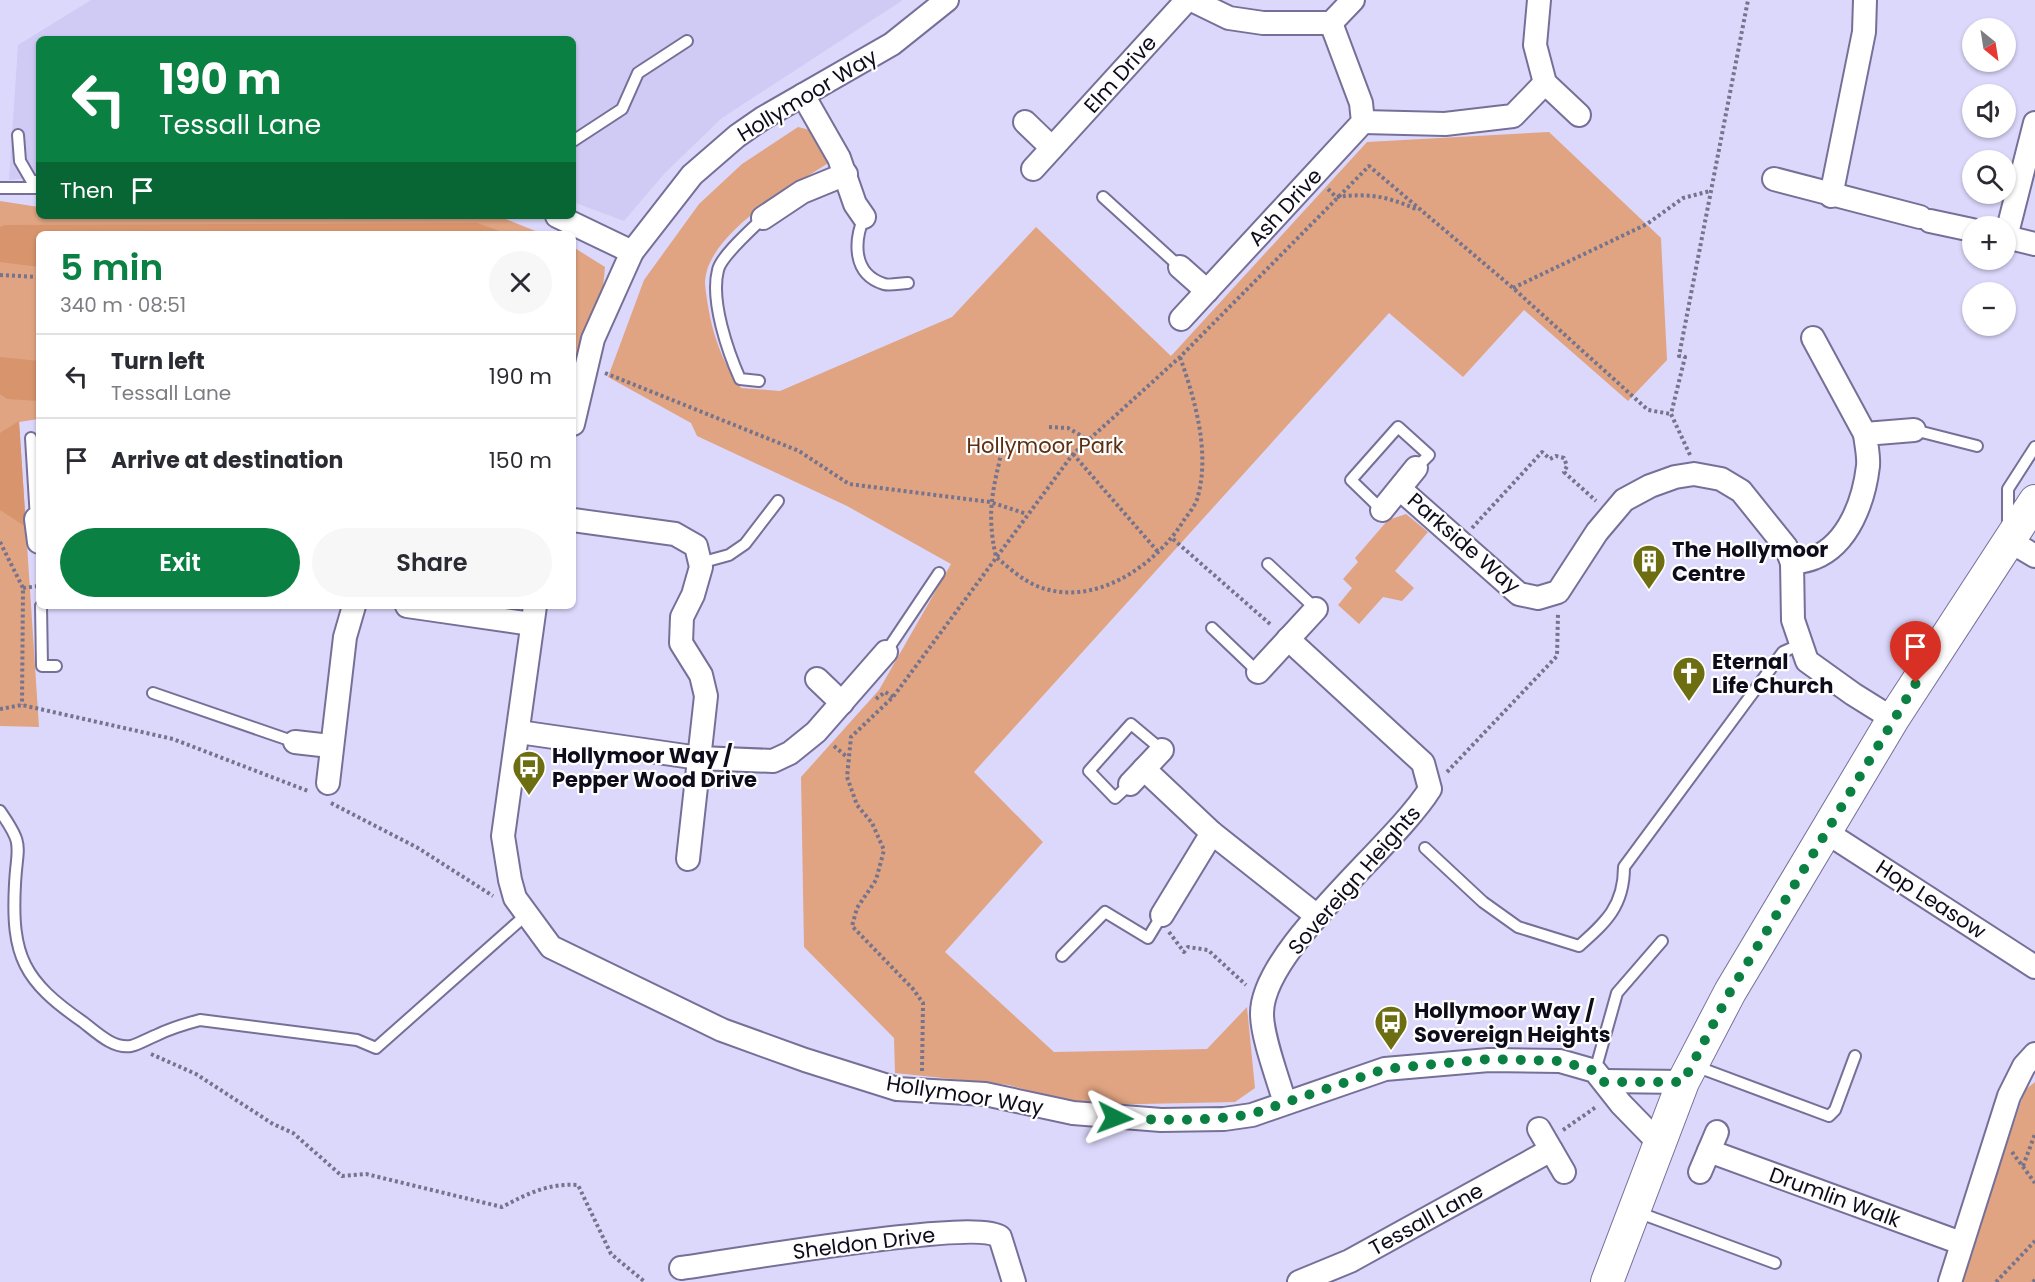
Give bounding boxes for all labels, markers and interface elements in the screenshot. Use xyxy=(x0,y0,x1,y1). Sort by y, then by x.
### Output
north arrow xyxy=(1962,18,2016,72)
map controls xyxy=(1962,18,2016,336)
street label: Elm Drive xyxy=(1077,29,1163,119)
street label: Hollymoor Way xyxy=(732,42,883,148)
text: 190 m xyxy=(159,50,281,109)
icon: left xyxy=(60,60,138,138)
button: sound xyxy=(1962,84,2016,138)
text: Tessall Lane xyxy=(159,106,321,143)
button: search xyxy=(1962,150,2016,204)
street label: Ash Drive xyxy=(1241,162,1329,252)
icon: arrive xyxy=(126,174,159,207)
text: Then xyxy=(60,175,114,206)
button: + xyxy=(1962,216,2016,270)
text: 5 min xyxy=(60,242,163,293)
button: close xyxy=(489,251,552,314)
button: − xyxy=(1962,282,2016,336)
text: 340 m · 08:51 xyxy=(60,291,186,319)
text: Turn left xyxy=(111,346,205,377)
icon: left xyxy=(60,360,93,393)
text: 190 m xyxy=(489,361,552,392)
text: Tessall Lane xyxy=(111,379,231,407)
park label: Hollymoor Park xyxy=(966,431,1124,460)
icon: arrive xyxy=(60,444,93,477)
text: Arrive at destination xyxy=(111,445,343,476)
text: 150 m xyxy=(489,445,552,476)
street label: Parkside Way xyxy=(1401,486,1527,600)
button: Exit xyxy=(60,528,300,597)
button: Share xyxy=(312,528,552,597)
place label: The Hollymoor Centre xyxy=(1672,535,1828,588)
building icon: The Hollymoor Centre xyxy=(1631,543,1667,590)
pin xyxy=(1890,621,1941,683)
icon: arrive xyxy=(1899,630,1932,663)
place label: Eternal Life Church xyxy=(1712,647,1833,700)
church icon: Eternal Life Church xyxy=(1671,655,1707,702)
place label: Hollymoor Way / Pepper Wood Drive xyxy=(552,741,757,794)
bus stop icon: Hollymoor Way / Pepper Wood Drive xyxy=(511,749,547,796)
street label: Sovereign Heights xyxy=(1281,799,1427,961)
street label: Hop Leasow xyxy=(1870,853,1992,945)
place label: Hollymoor Way / Sovereign Heights xyxy=(1414,996,1611,1049)
bus stop icon: Hollymoor Way / Sovereign Heights xyxy=(1373,1004,1409,1051)
street label: Hollymoor Way xyxy=(884,1068,1046,1122)
position arrow xyxy=(1083,1086,1147,1150)
street label: Drumlin Walk xyxy=(1765,1160,1905,1234)
street label: Tessall Lane xyxy=(1364,1176,1488,1262)
street label: Sheldon Drive xyxy=(791,1220,937,1266)

